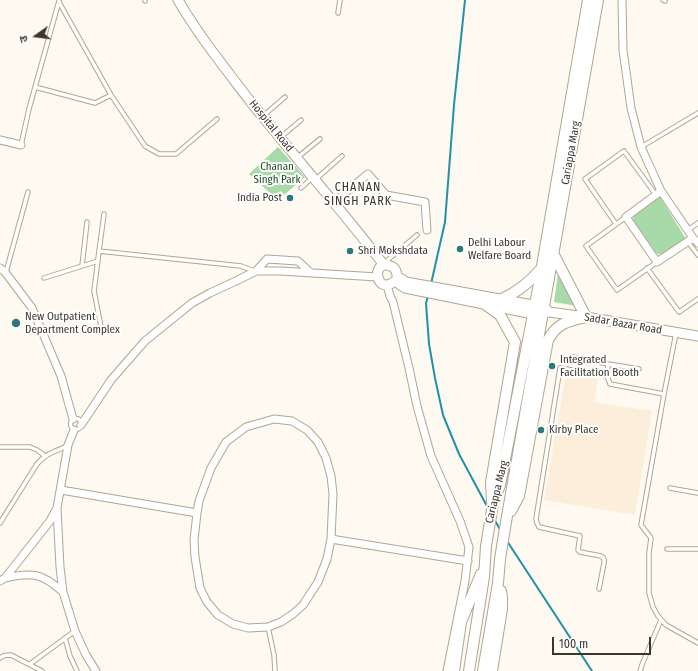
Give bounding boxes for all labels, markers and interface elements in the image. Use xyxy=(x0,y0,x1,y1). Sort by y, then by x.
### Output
north arrow xyxy=(16,16,56,56)
text: उ xyxy=(17,34,31,44)
street label: Hospital Road xyxy=(246,97,296,155)
street label: Cariappa Marg xyxy=(559,120,583,186)
park label: Chanan Singh Park xyxy=(253,160,301,186)
district label: CHANAN SINGH PARK xyxy=(324,181,392,209)
place label: India Post xyxy=(237,191,282,205)
marker: India Post xyxy=(285,193,295,203)
place label: Delhi Labour Welfare Board xyxy=(468,236,531,262)
place label: Shri Mokshdata xyxy=(358,244,428,258)
marker: Delhi Labour Welfare Board xyxy=(455,244,465,254)
marker: Shri Mokshdata xyxy=(345,246,355,256)
place label: New Outpatient Department Complex xyxy=(25,310,120,336)
street label: Sadar Bazar Road xyxy=(583,311,663,337)
marker: New Outpatient Department Complex xyxy=(10,317,22,329)
place label: Integrated Facilitation Booth xyxy=(560,353,639,379)
marker: Integrated Facilitation Booth xyxy=(547,361,557,371)
place label: Kirby Place xyxy=(549,423,599,437)
marker: Kirby Place xyxy=(536,425,546,435)
street label: Cariappa Marg xyxy=(483,459,511,525)
scale bar xyxy=(554,629,653,655)
text: 100 m xyxy=(559,637,588,651)

